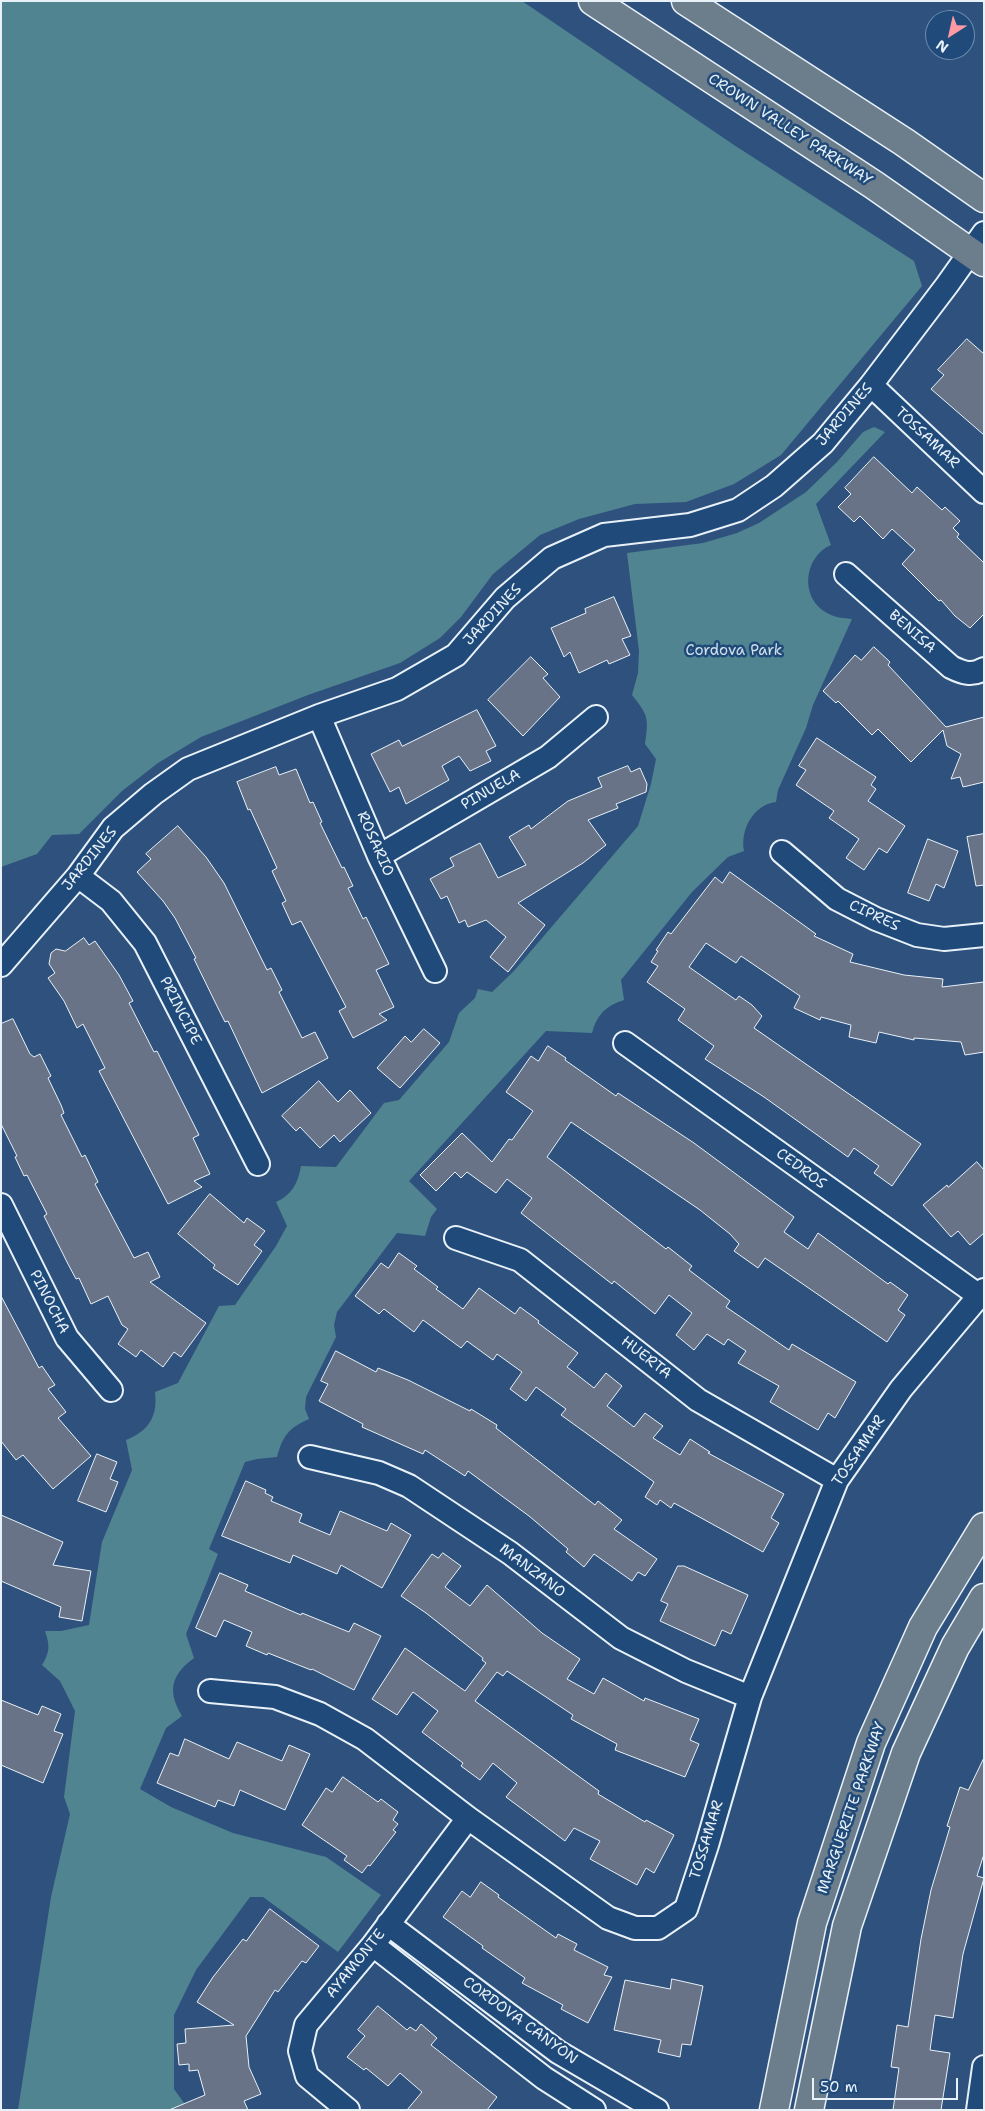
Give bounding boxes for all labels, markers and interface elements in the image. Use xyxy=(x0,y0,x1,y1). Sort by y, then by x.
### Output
north arrow xyxy=(925,10,975,60)
text: N xyxy=(932,36,952,57)
street label: CROWN VALLEY PARKWAY xyxy=(705,70,875,190)
street label: JARDINES xyxy=(813,380,877,450)
street label: TOSSAMAR xyxy=(891,404,963,472)
street label: JARDINES xyxy=(460,581,526,649)
street label: BENISA xyxy=(885,607,939,657)
park label: Cordova Park xyxy=(686,642,782,660)
street label: PINUELA xyxy=(458,766,524,814)
street label: ROSARIO xyxy=(353,809,397,879)
street label: JARDINES xyxy=(59,823,121,895)
street label: CIPRES xyxy=(846,896,902,936)
street label: PRINCIPE xyxy=(155,974,205,1048)
street label: CEDROS xyxy=(772,1145,830,1193)
street label: PINOCHA xyxy=(25,1267,73,1337)
street label: HUERTA xyxy=(617,1333,675,1383)
street label: TOSSAMAR xyxy=(829,1412,889,1490)
street label: MANZANO xyxy=(495,1540,569,1602)
street label: MARGUERITE PARKWAY xyxy=(814,1720,890,1896)
street label: TOSSAMAR xyxy=(686,1798,728,1882)
street label: AYAMONTE xyxy=(323,1926,389,2002)
street label: CORDOVA CANYON xyxy=(459,1973,581,2069)
scale bar xyxy=(815,2068,961,2100)
text: 50 m xyxy=(820,2077,858,2097)

